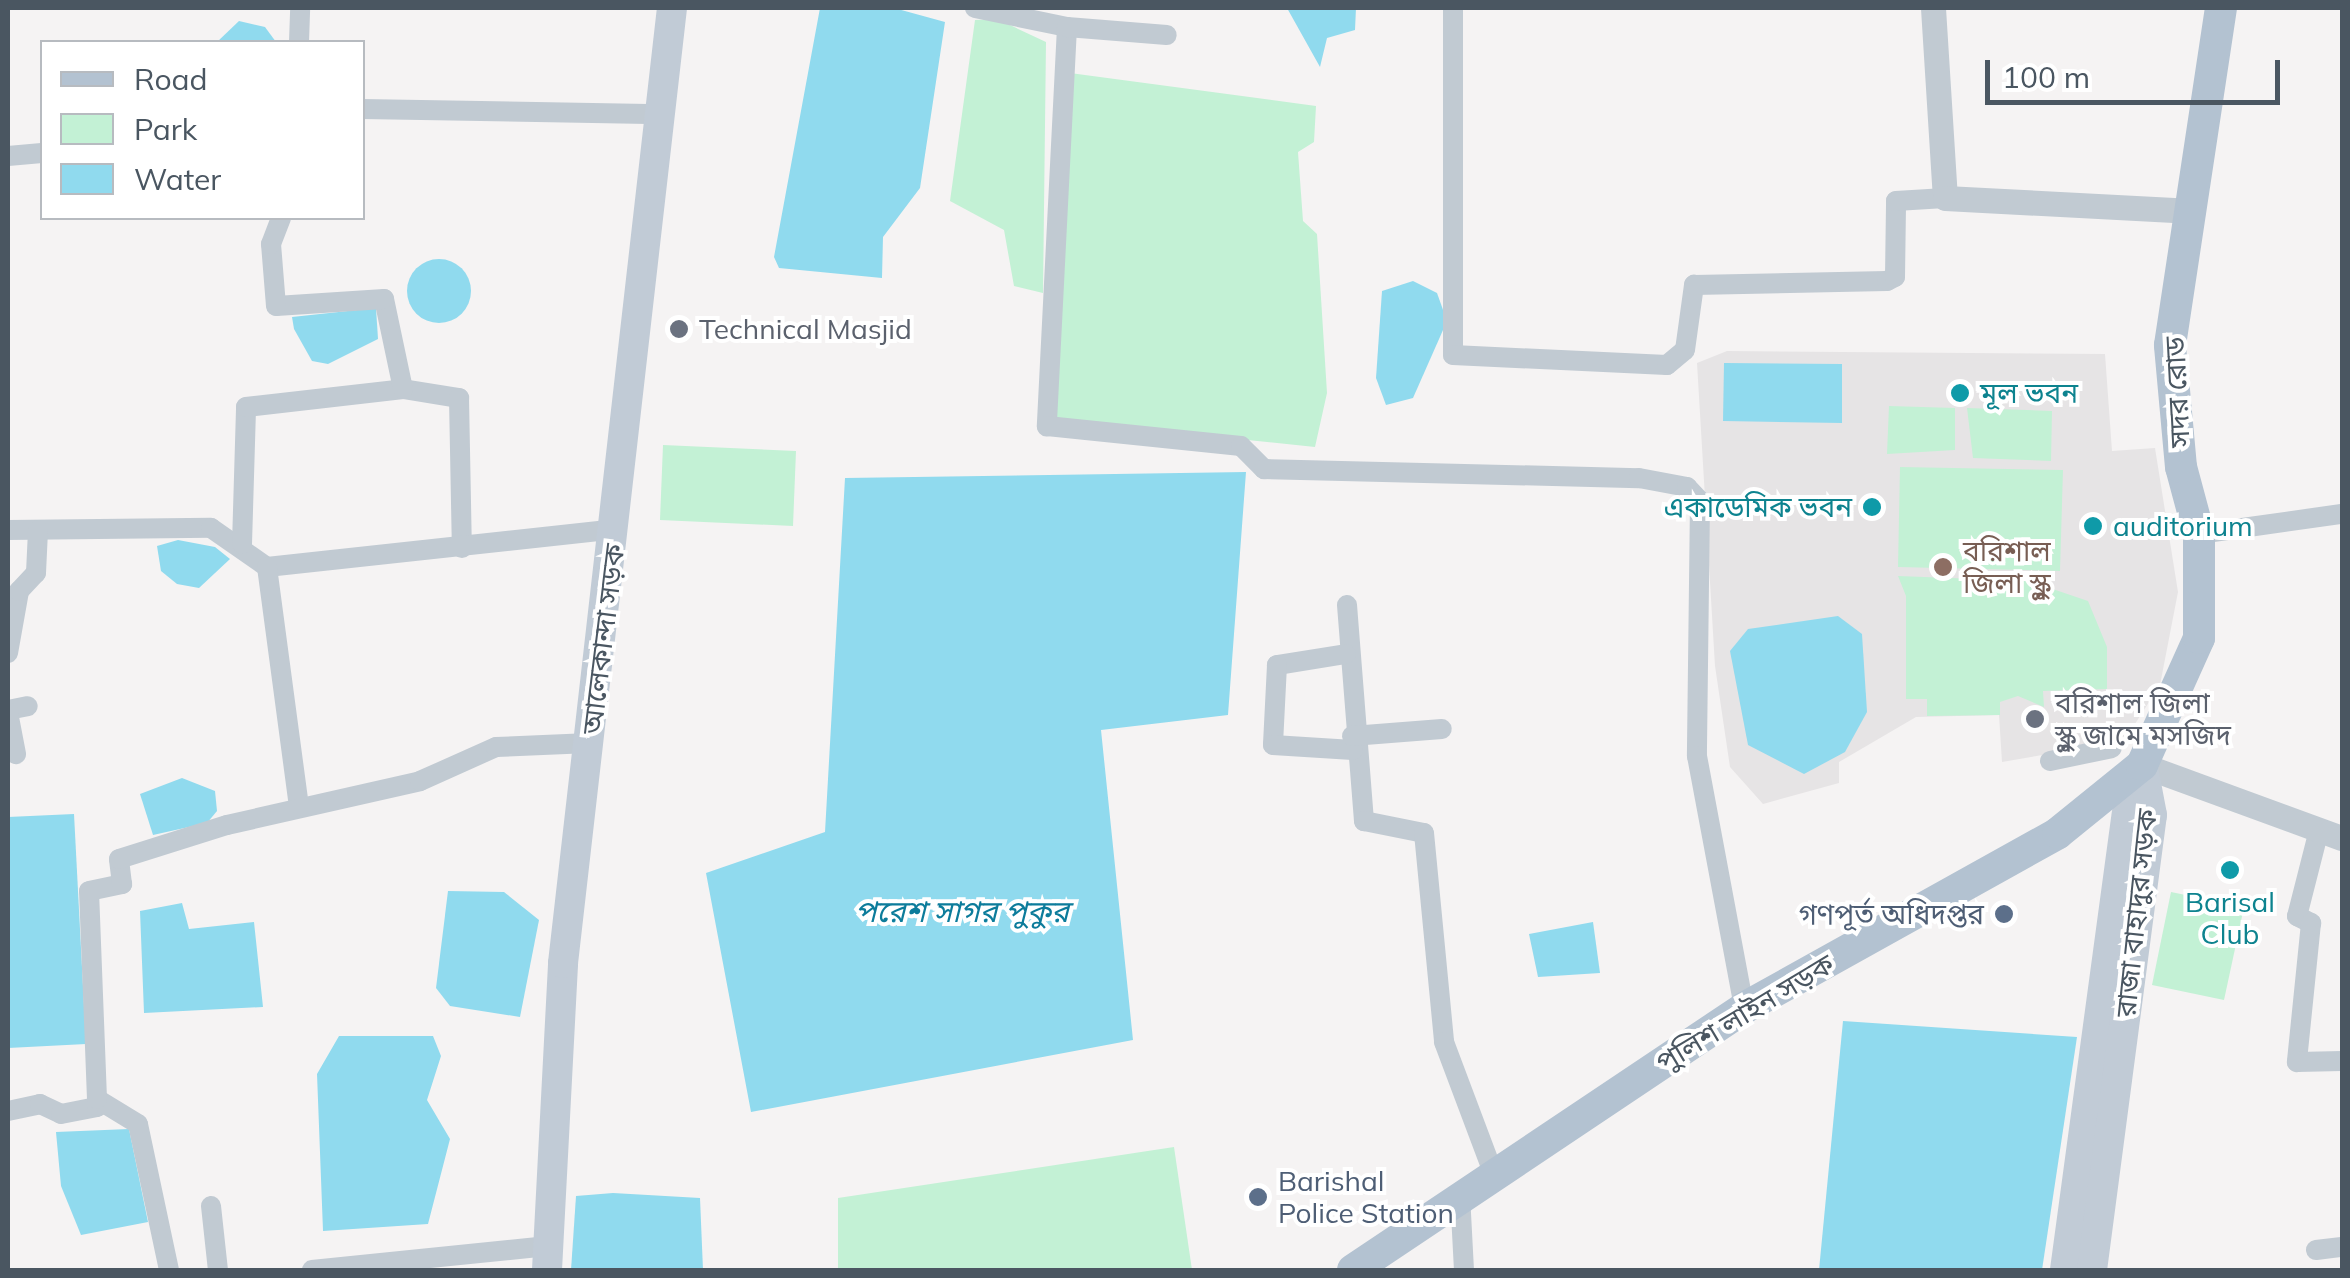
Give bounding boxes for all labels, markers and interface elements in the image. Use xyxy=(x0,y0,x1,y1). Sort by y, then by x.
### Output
legend xyxy=(40,40,365,220)
scale bar xyxy=(1990,40,2285,102)
text: 100 m xyxy=(2002,58,2090,96)
text: Road xyxy=(134,60,208,98)
text: Park xyxy=(134,110,197,148)
text: Water xyxy=(134,160,221,198)
place label: Technical Masjid xyxy=(699,312,912,346)
marker: Technical Masjid xyxy=(668,318,690,340)
street label: সদর রোড xyxy=(2157,336,2197,448)
place label: মূল ভবন xyxy=(1980,376,2078,410)
marker: মূল ভবন xyxy=(1949,382,1971,404)
place label: একাডেমিক ভবন xyxy=(1664,490,1852,524)
marker: একাডেমিক ভবন xyxy=(1861,496,1883,518)
place label: auditorium xyxy=(2113,509,2253,543)
marker: auditorium xyxy=(2082,515,2104,537)
place label: বরিশাল জিলা স্কুল xyxy=(1963,534,2051,600)
street label: আলেকান্দা সড়ক xyxy=(575,542,631,736)
marker: বরিশাল জিলা স্কুল xyxy=(1932,556,1954,578)
place label: বরিশাল জিলা স্কুল জামে মসজিদ xyxy=(2055,686,2231,752)
marker: বরিশাল জিলা স্কুল জামে মসজিদ xyxy=(2024,708,2046,730)
street label: রাজা বাহাদুর সড়ক xyxy=(2108,807,2164,1019)
marker: Barisal Club xyxy=(2219,859,2241,881)
place label: Barisal Club xyxy=(2185,885,2275,951)
water label: পরেশ সাগর পুকুর xyxy=(855,893,1069,929)
place label: গণপূর্ত অধিদপ্তর xyxy=(1799,897,1984,931)
marker: গণপূর্ত অধিদপ্তর xyxy=(1993,903,2015,925)
street label: পুলিশ লাইন সড়ক xyxy=(1650,947,1840,1079)
place label: Barishal Police Station xyxy=(1278,1164,1454,1230)
marker: Barishal Police Station xyxy=(1247,1186,1269,1208)

